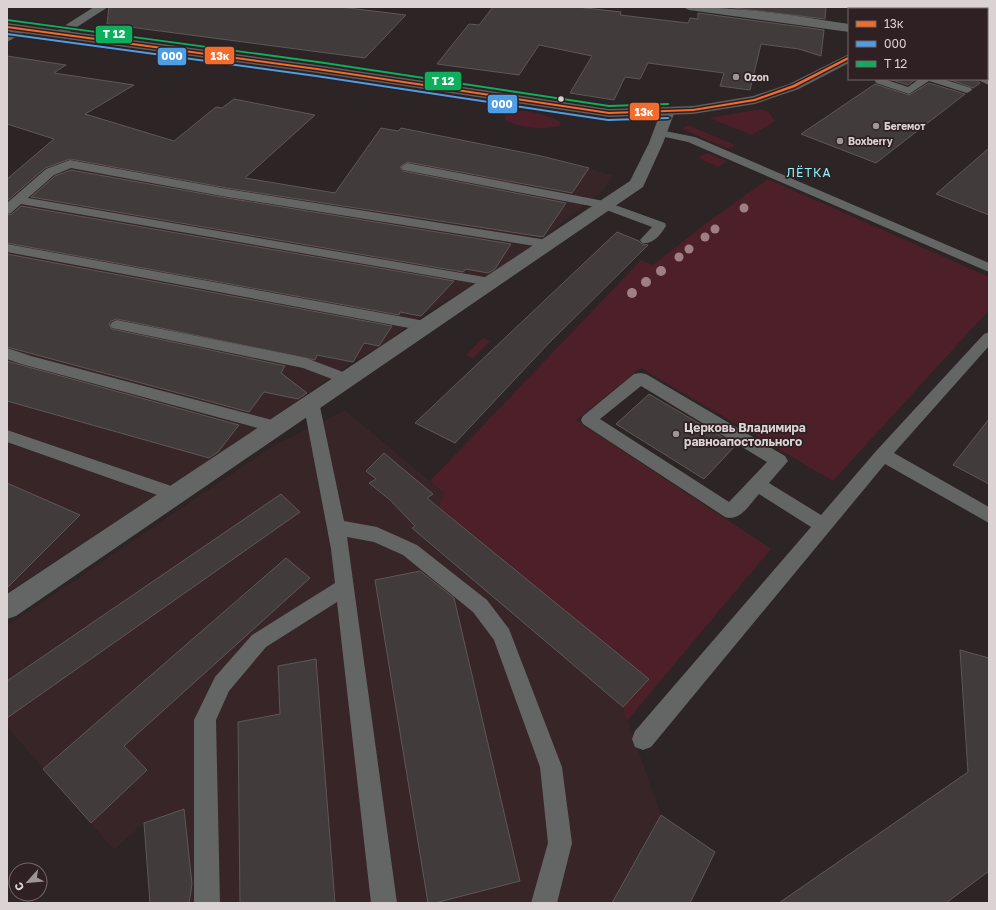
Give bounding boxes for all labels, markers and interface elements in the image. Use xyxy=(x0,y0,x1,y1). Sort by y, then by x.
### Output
legend xyxy=(848,8,988,80)
text: 13к xyxy=(884,16,904,31)
line badge: Т 12 xyxy=(95,25,133,44)
text: Т 12 xyxy=(103,27,125,40)
text: 000 xyxy=(884,36,906,51)
line badge: 13к xyxy=(204,46,235,65)
line badge: 000 xyxy=(157,47,187,66)
text: 000 xyxy=(161,49,183,62)
text: 13к xyxy=(211,49,230,62)
text: Т 12 xyxy=(884,56,907,71)
line badge: Т 12 xyxy=(424,71,462,91)
place label: Ozon xyxy=(744,71,769,83)
marker: Ozon xyxy=(731,72,741,82)
text: Т 12 xyxy=(432,74,454,87)
line badge: 000 xyxy=(487,94,518,114)
unlabelled marker xyxy=(556,94,566,104)
text: 000 xyxy=(491,97,513,110)
line badge: 13к xyxy=(629,102,660,121)
text: 13к xyxy=(635,105,654,118)
place label: Бегемот xyxy=(884,120,925,132)
marker: Бегемот xyxy=(871,121,881,131)
place label: Boxberry xyxy=(848,135,893,147)
marker: Boxberry xyxy=(835,136,845,146)
district label: ЛЁТКА xyxy=(786,165,832,180)
place label: Церковь Владимира равноапостольного xyxy=(684,420,806,449)
marker: Церковь Владимира равноапостольного xyxy=(671,429,681,439)
north arrow xyxy=(8,862,48,902)
text: С xyxy=(11,880,26,893)

